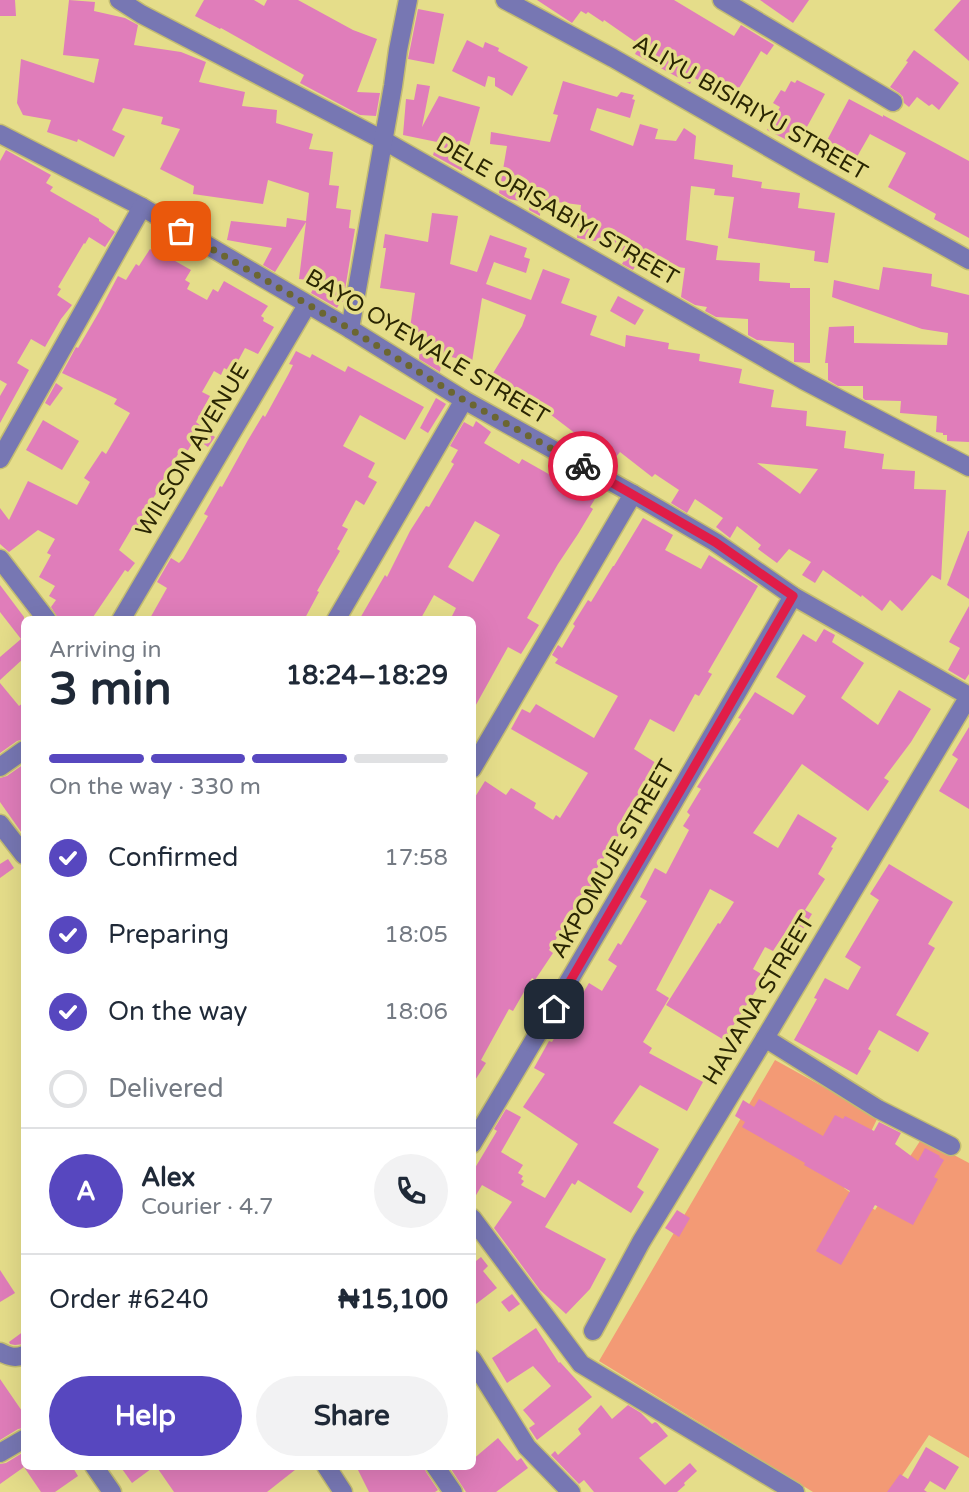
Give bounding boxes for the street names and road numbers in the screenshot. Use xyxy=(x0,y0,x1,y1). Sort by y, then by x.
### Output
street label: ALIYU BISIRIYU STREET xyxy=(628,29,872,187)
street label: DELE ORISABIYI STREET xyxy=(431,130,683,292)
street label: BAYO OYEWALE STREET xyxy=(300,263,554,431)
street label: WILSON AVENUE xyxy=(130,358,256,542)
street label: AKPOMUJE STREET xyxy=(545,755,681,963)
street label: HAVANA STREET xyxy=(697,910,821,1090)

